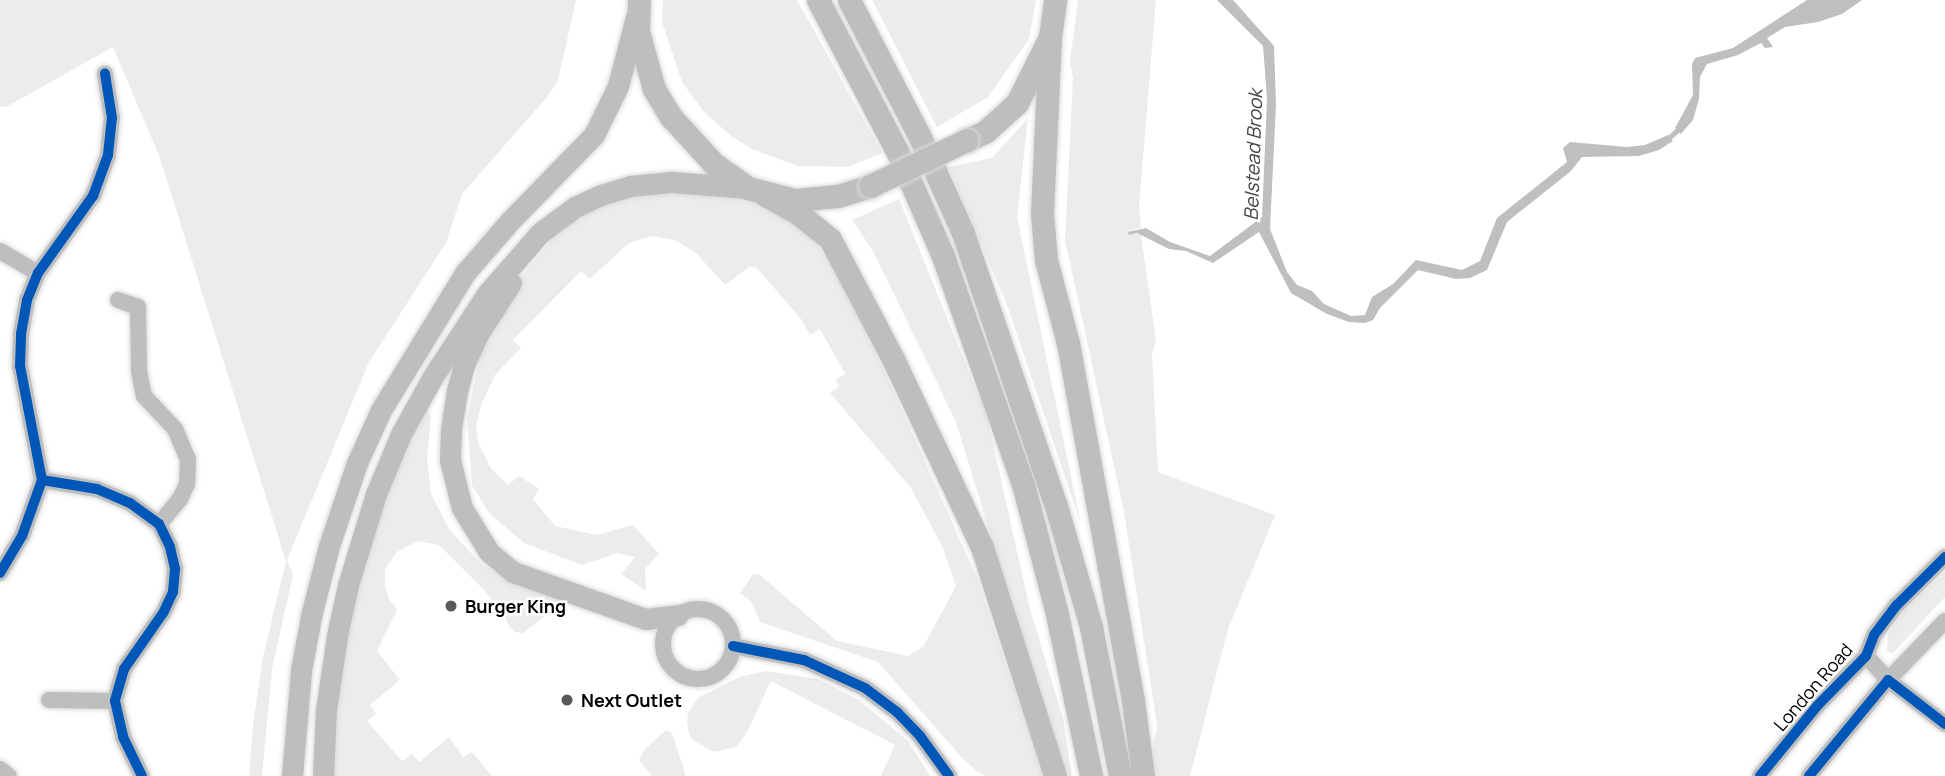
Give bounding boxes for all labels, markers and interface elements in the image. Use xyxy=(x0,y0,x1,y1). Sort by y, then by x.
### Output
water label: Belstead Brook xyxy=(1240,89,1268,221)
place label: Burger King xyxy=(465,595,566,617)
marker: Burger King xyxy=(443,598,459,614)
street label: London Road xyxy=(1769,639,1857,735)
place label: Next Outlet xyxy=(581,689,682,711)
marker: Next Outlet xyxy=(559,692,575,708)

